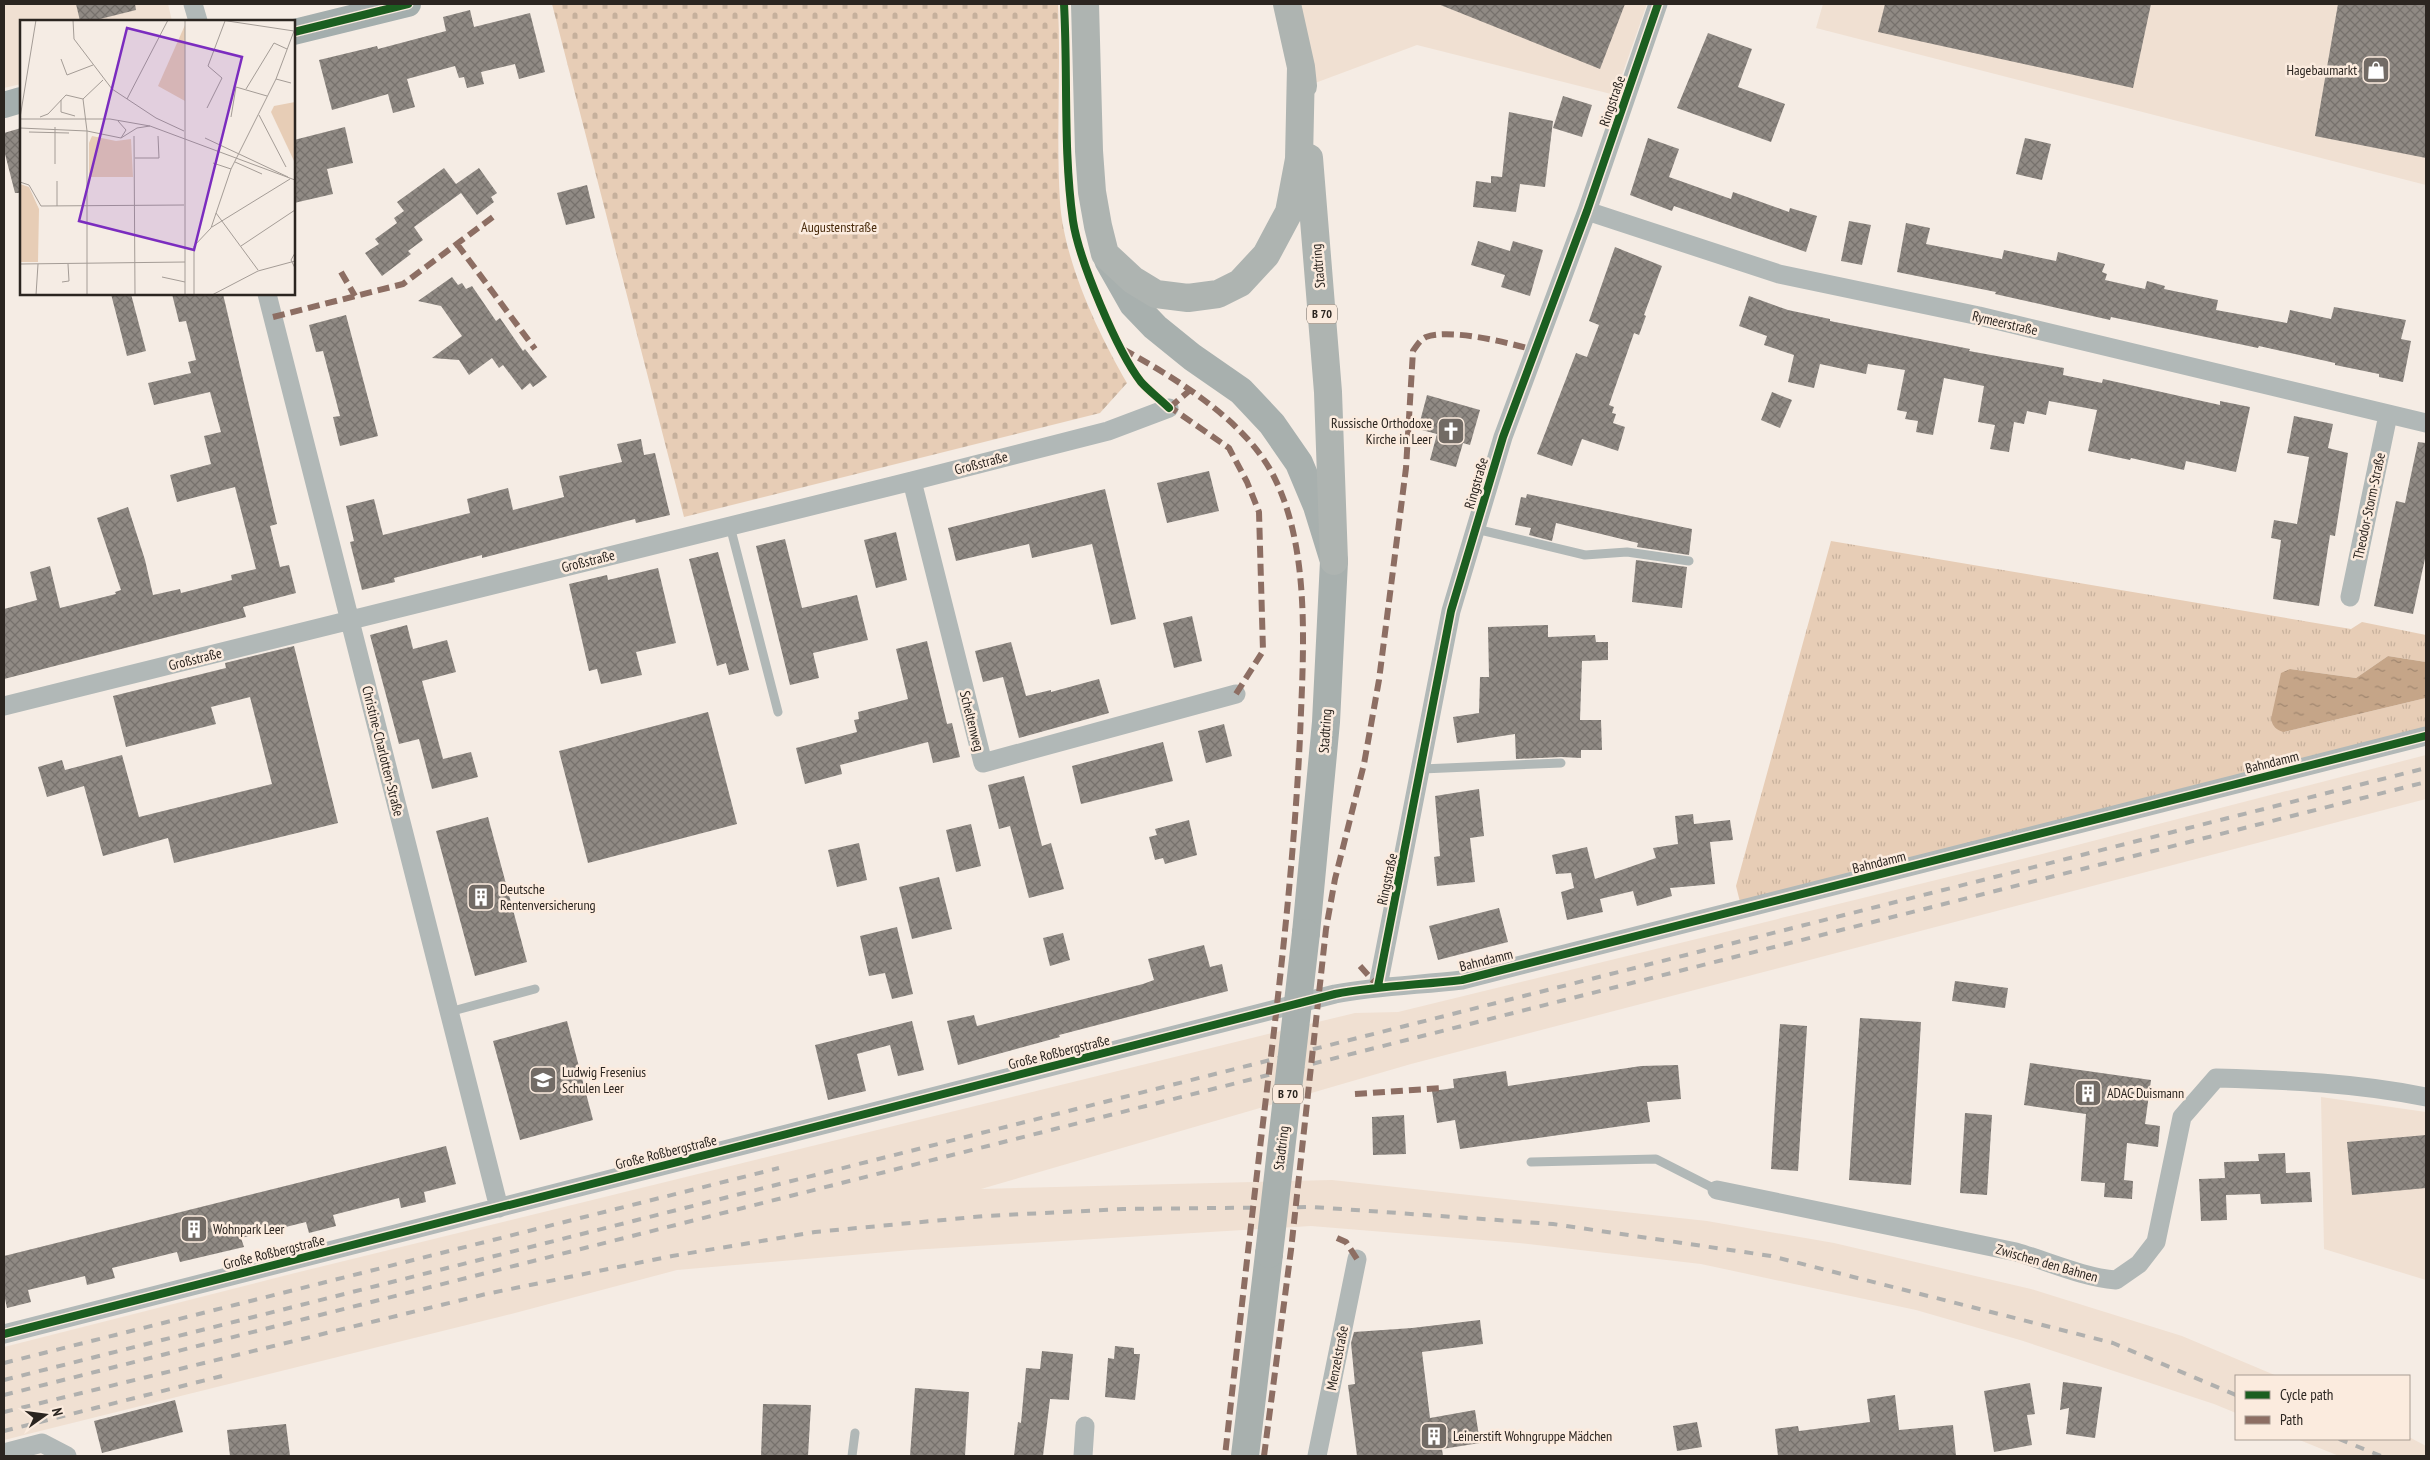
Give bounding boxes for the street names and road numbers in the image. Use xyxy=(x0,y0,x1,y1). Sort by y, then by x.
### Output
street label: Ringstraße xyxy=(1595,73,1629,129)
street label: Stadtring xyxy=(1307,243,1329,289)
road number: B 70 xyxy=(1307,304,1337,324)
street label: Rymeerstraße xyxy=(1970,307,2040,339)
street label: Großstraße xyxy=(952,447,1010,479)
street label: Theodor-Storm-Straße xyxy=(2349,451,2389,561)
street label: Ringstraße xyxy=(1460,455,1492,511)
street label: Großstraße xyxy=(560,546,617,576)
street label: Großstraße xyxy=(167,644,224,674)
street label: Christine-Charlotten-Straße xyxy=(358,684,408,818)
street label: Scheltenweg xyxy=(956,689,988,753)
street label: Stadtring xyxy=(1314,708,1336,754)
street label: Bahndamm xyxy=(2243,747,2301,777)
street label: Bahndamm xyxy=(1850,847,1908,877)
street label: Ringstraße xyxy=(1373,851,1401,907)
street label: Bahndamm xyxy=(1457,945,1515,975)
street label: Große Roßbergstraße xyxy=(1006,1031,1112,1073)
road number: B 70 xyxy=(1273,1084,1303,1104)
street label: Stadtring xyxy=(1269,1125,1293,1171)
street label: Große Roßbergstraße xyxy=(613,1131,719,1173)
street label: Große Roßbergstraße xyxy=(221,1231,327,1273)
street label: Zwischen den Bahnen xyxy=(1994,1240,2100,1286)
street label: Menzelstraße xyxy=(1322,1324,1352,1392)

